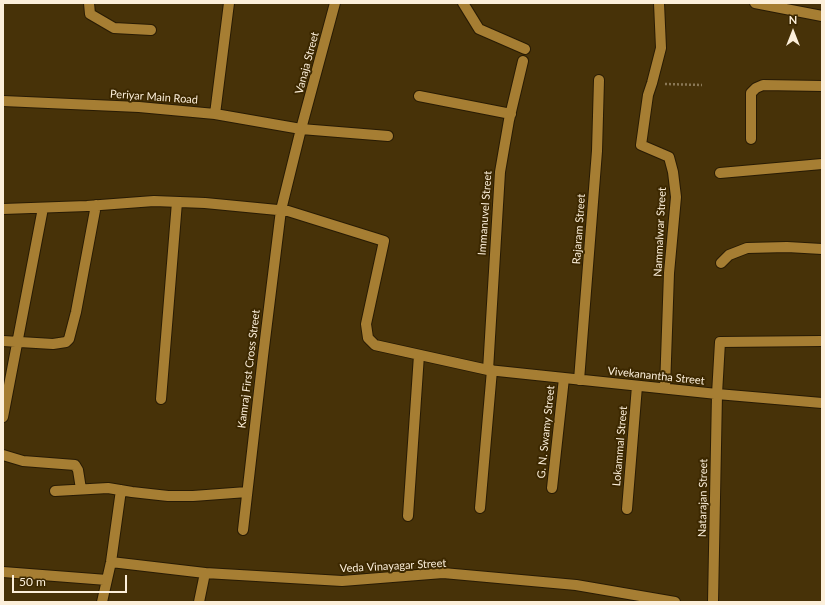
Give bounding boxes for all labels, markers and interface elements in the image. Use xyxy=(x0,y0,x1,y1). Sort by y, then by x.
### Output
north arrow xyxy=(773,12,813,52)
text: N xyxy=(789,13,797,26)
street label: Vanaja Street xyxy=(292,31,322,95)
street label: Periyar Main Road xyxy=(110,87,198,107)
street label: Immanuvel Street xyxy=(475,170,495,256)
street label: Nammalwar Street xyxy=(651,187,669,277)
street label: Rajaram Street xyxy=(570,193,588,265)
street label: Kamraj First Cross Street xyxy=(235,309,263,429)
street label: Vivekanantha Street xyxy=(607,364,705,388)
street label: G. N. Swamy Street xyxy=(535,385,557,479)
street label: Lokammal Street xyxy=(610,405,630,487)
street label: Natarajan Street xyxy=(696,459,710,537)
street label: Veda Vinayagar Street xyxy=(340,557,446,575)
scale bar xyxy=(14,567,129,593)
text: 50 m xyxy=(19,574,46,589)

